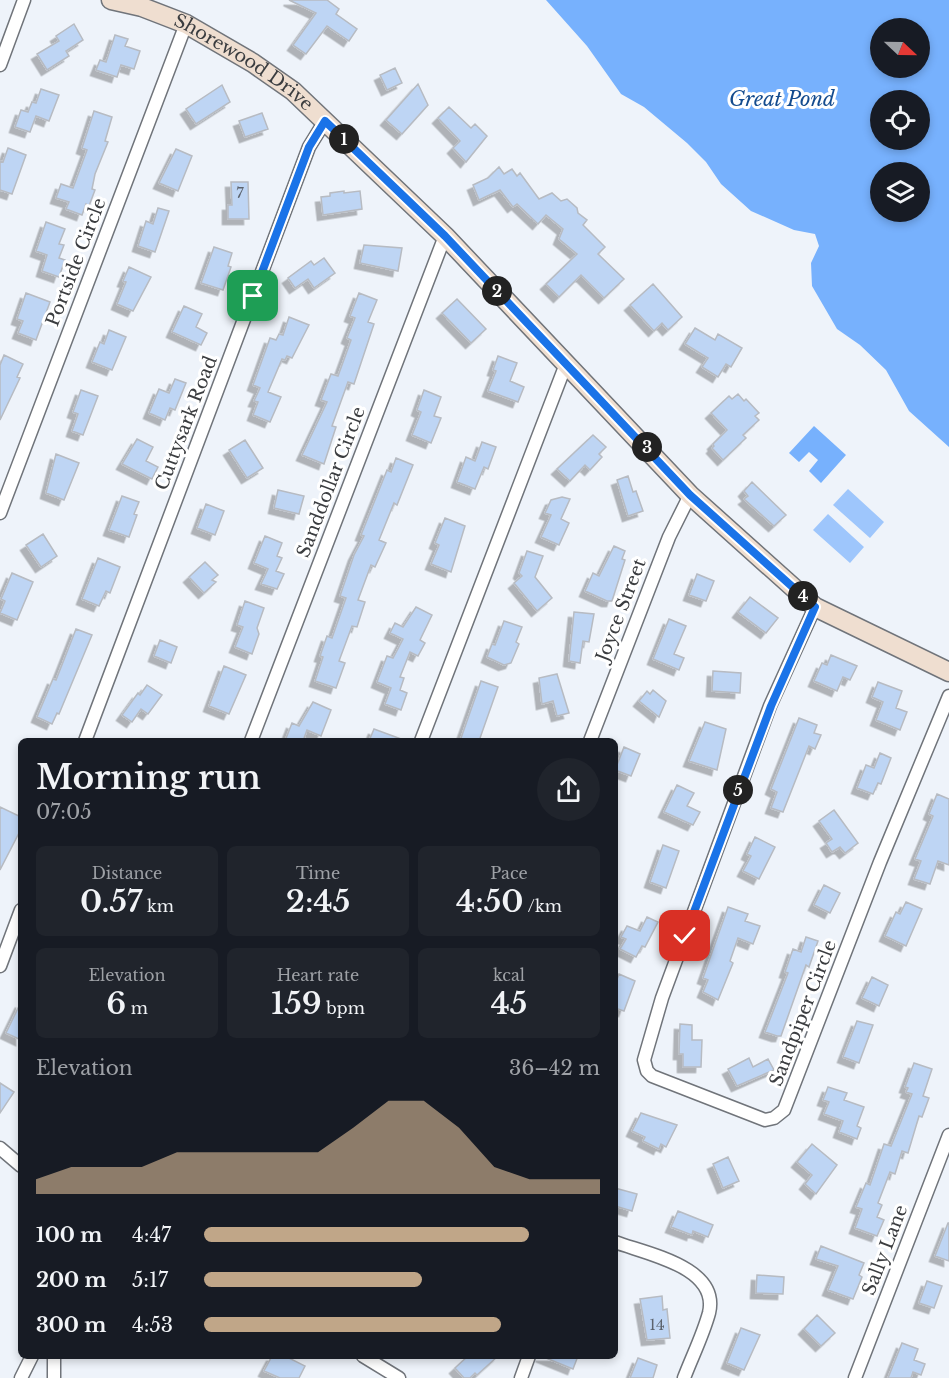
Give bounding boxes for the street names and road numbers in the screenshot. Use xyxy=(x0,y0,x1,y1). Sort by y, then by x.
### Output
street label: Shorewood Drive xyxy=(171,9,318,115)
street label: Portside Circle xyxy=(41,195,111,329)
street label: Cuttysark Road xyxy=(150,353,222,493)
street label: Sanddollar Circle xyxy=(292,403,370,561)
street label: Joyce Street xyxy=(591,555,651,666)
street label: Sandpiper Circle xyxy=(765,937,841,1089)
street label: Sally Lane xyxy=(858,1202,912,1298)

